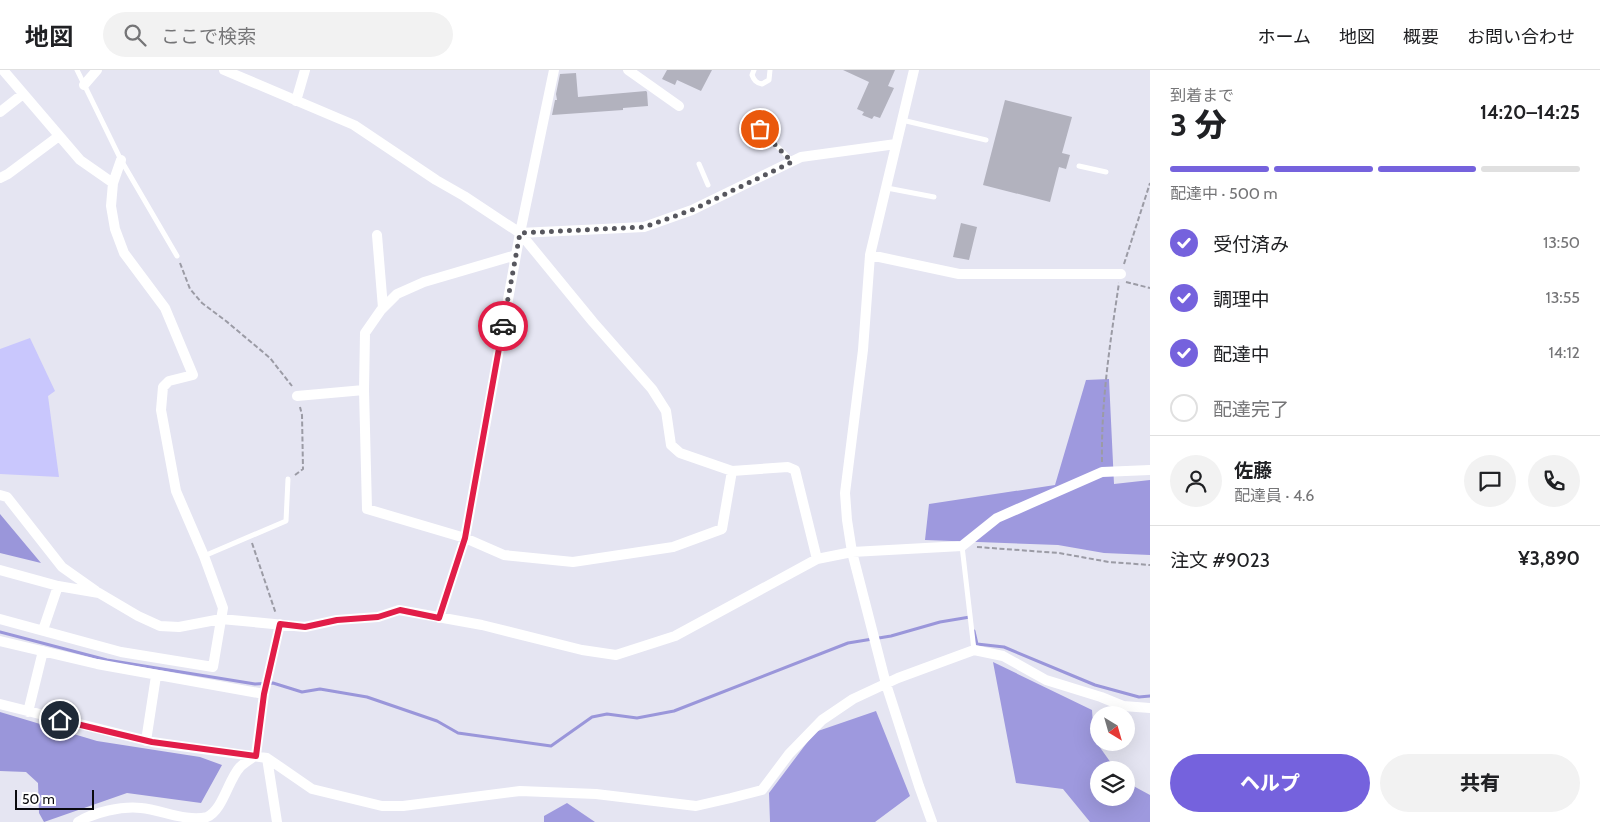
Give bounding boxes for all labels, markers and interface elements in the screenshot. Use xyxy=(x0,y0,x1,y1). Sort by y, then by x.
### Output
search box xyxy=(103,12,453,57)
icon: search xyxy=(121,21,149,49)
text: 地図 xyxy=(25,22,73,51)
text: ここで検索 xyxy=(161,25,256,48)
text: ホーム xyxy=(1258,26,1311,48)
text: 地図 xyxy=(1339,26,1375,48)
text: 概要 xyxy=(1403,26,1439,48)
text: お問い合わせ xyxy=(1467,26,1575,48)
text: 到着まで xyxy=(1170,86,1234,105)
text: 14:20–14:25 xyxy=(1480,101,1580,124)
text: 3 分 xyxy=(1170,105,1226,144)
pin xyxy=(739,108,781,150)
icon: bag xyxy=(746,115,774,143)
text: 配達中 · 500 m xyxy=(1170,184,1278,203)
icon: check xyxy=(1170,229,1198,257)
text: 受付済み xyxy=(1213,233,1289,256)
text: 13:50 xyxy=(1543,233,1580,252)
icon: check xyxy=(1170,284,1198,312)
text: 調理中 xyxy=(1213,288,1270,311)
text: 13:55 xyxy=(1545,288,1580,307)
courier xyxy=(478,301,528,351)
icon: car xyxy=(489,312,517,340)
icon: check xyxy=(1170,339,1198,367)
text: 配達中 xyxy=(1213,343,1270,366)
text: 14:12 xyxy=(1549,343,1580,362)
text: 配達完了 xyxy=(1213,398,1289,421)
button: person xyxy=(1170,455,1222,507)
button: chat xyxy=(1464,455,1516,507)
button: phone xyxy=(1528,455,1580,507)
text: 佐藤 xyxy=(1234,459,1272,482)
text: 配達員 · 4.6 xyxy=(1234,486,1314,505)
text: ¥3,890 xyxy=(1518,547,1580,570)
text: 注文 #9023 xyxy=(1170,549,1270,572)
pin xyxy=(39,699,81,741)
icon: home xyxy=(46,706,74,734)
north arrow xyxy=(1090,706,1135,751)
map controls xyxy=(1090,706,1135,806)
button: ヘルプ xyxy=(1170,754,1370,812)
button: 共有 xyxy=(1380,754,1580,812)
button: layers xyxy=(1090,761,1135,806)
scale bar xyxy=(15,787,94,810)
text: 50 m xyxy=(22,790,55,808)

